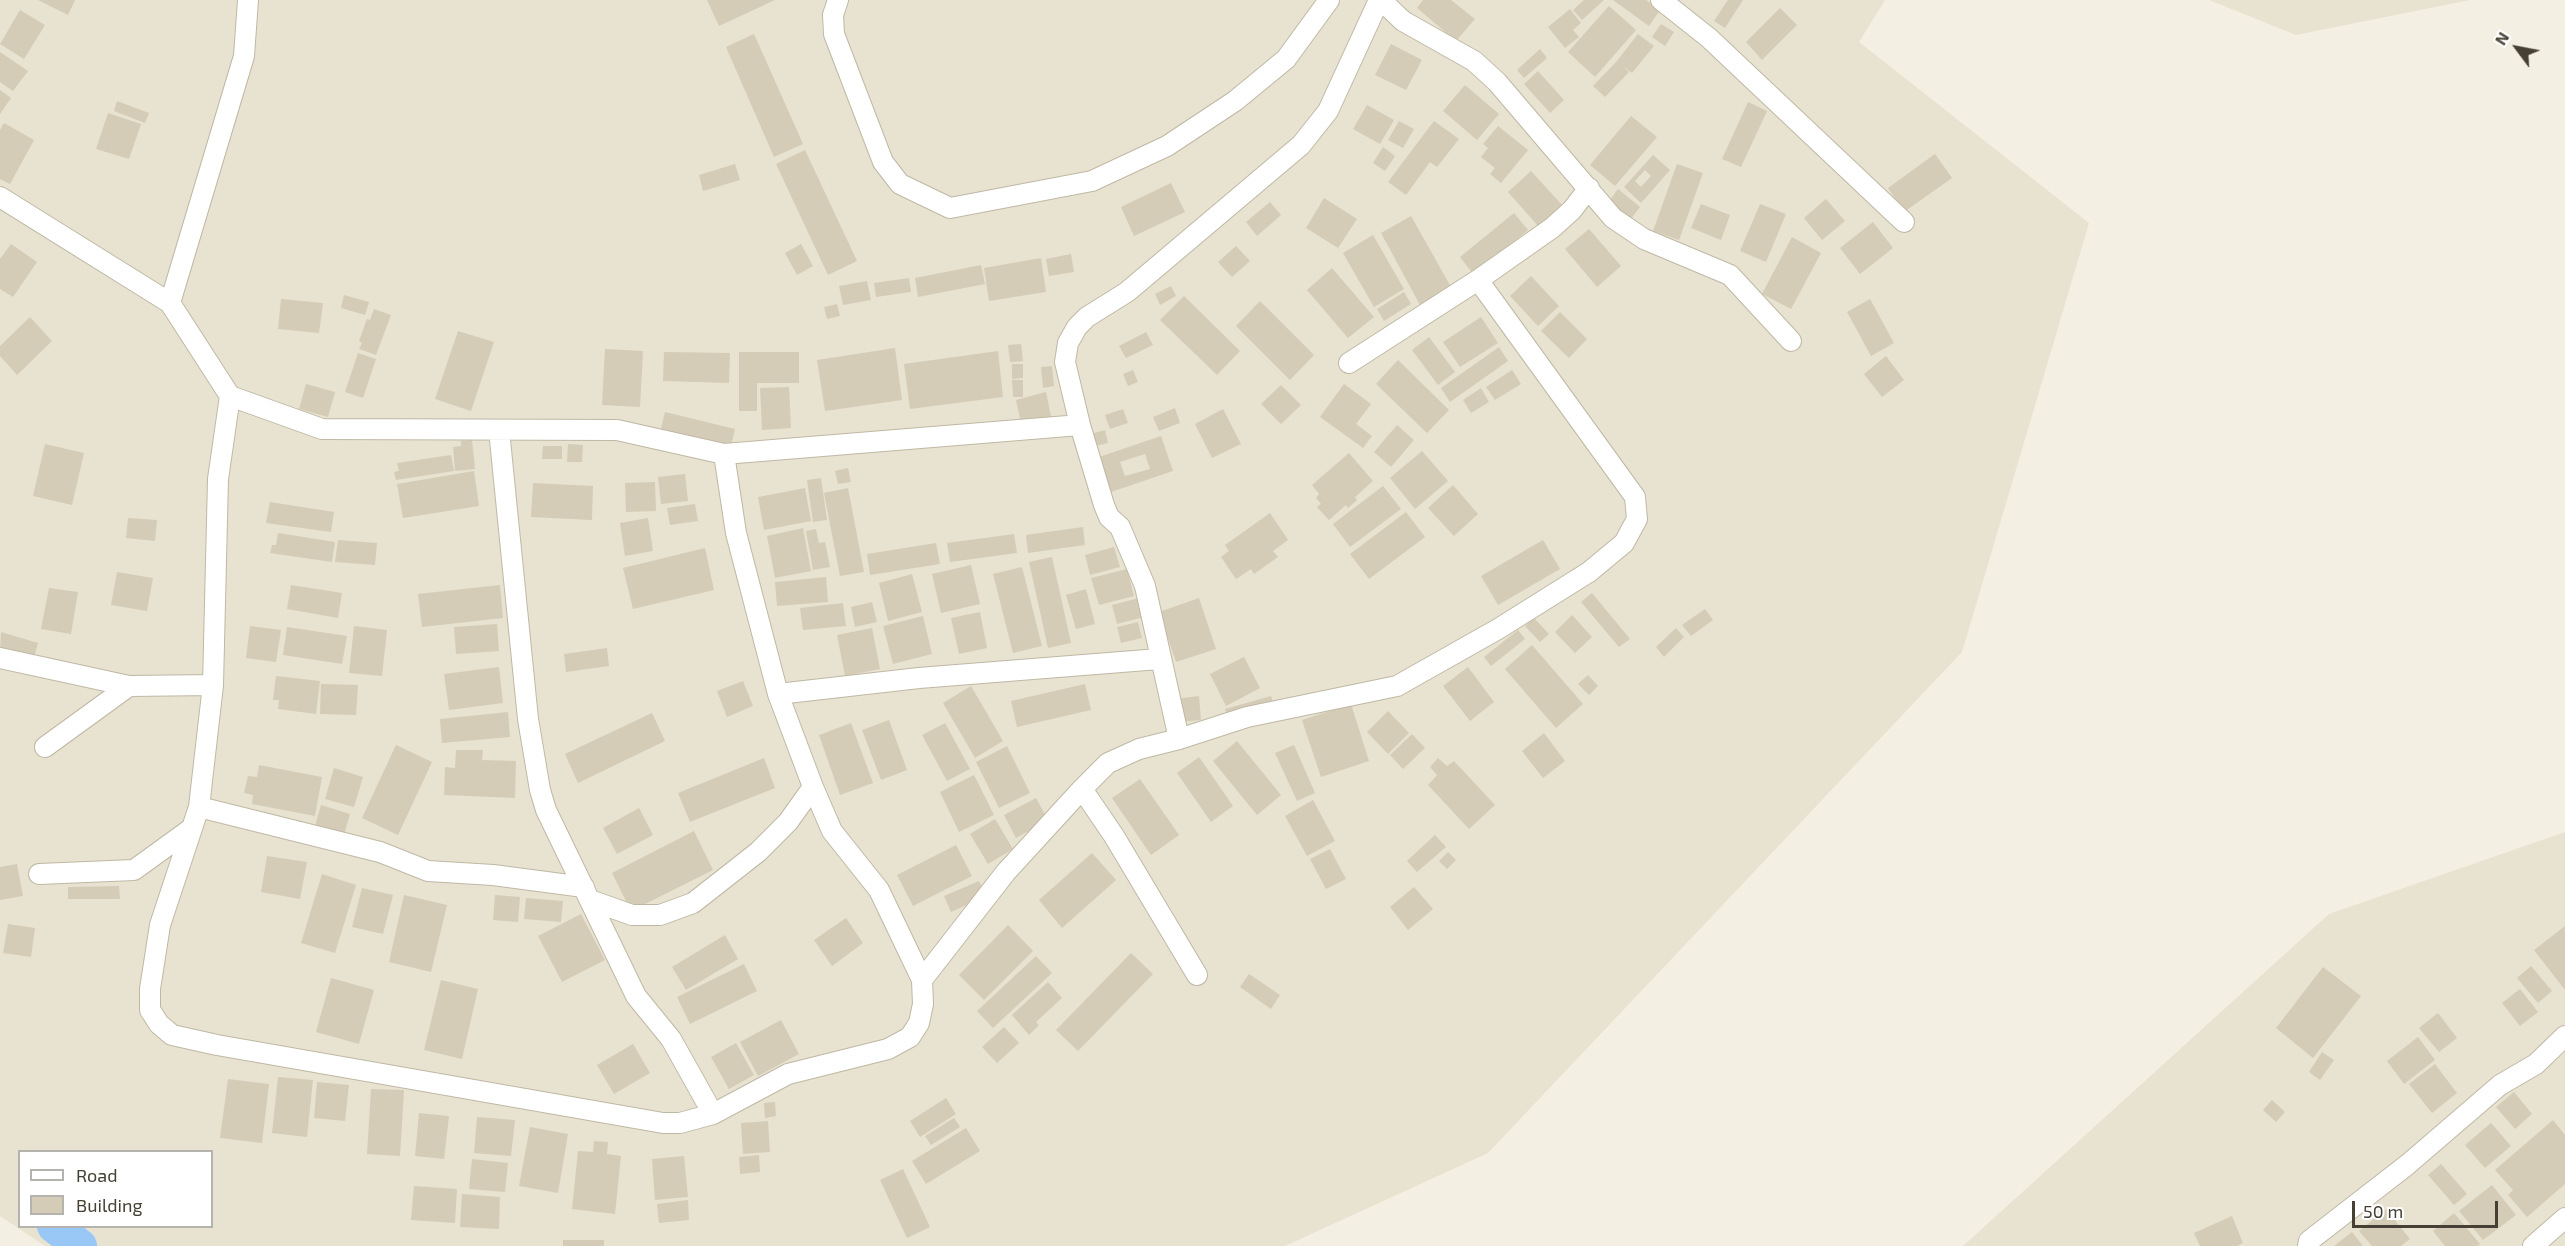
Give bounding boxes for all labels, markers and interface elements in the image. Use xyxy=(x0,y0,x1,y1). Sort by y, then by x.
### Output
north arrow xyxy=(2487,18,2547,78)
text: N xyxy=(2490,28,2512,48)
legend xyxy=(18,1150,213,1228)
text: Road xyxy=(76,1164,117,1186)
scale bar xyxy=(2355,1189,2500,1227)
text: Building xyxy=(76,1194,143,1216)
text: 50 m xyxy=(2363,1200,2403,1222)

